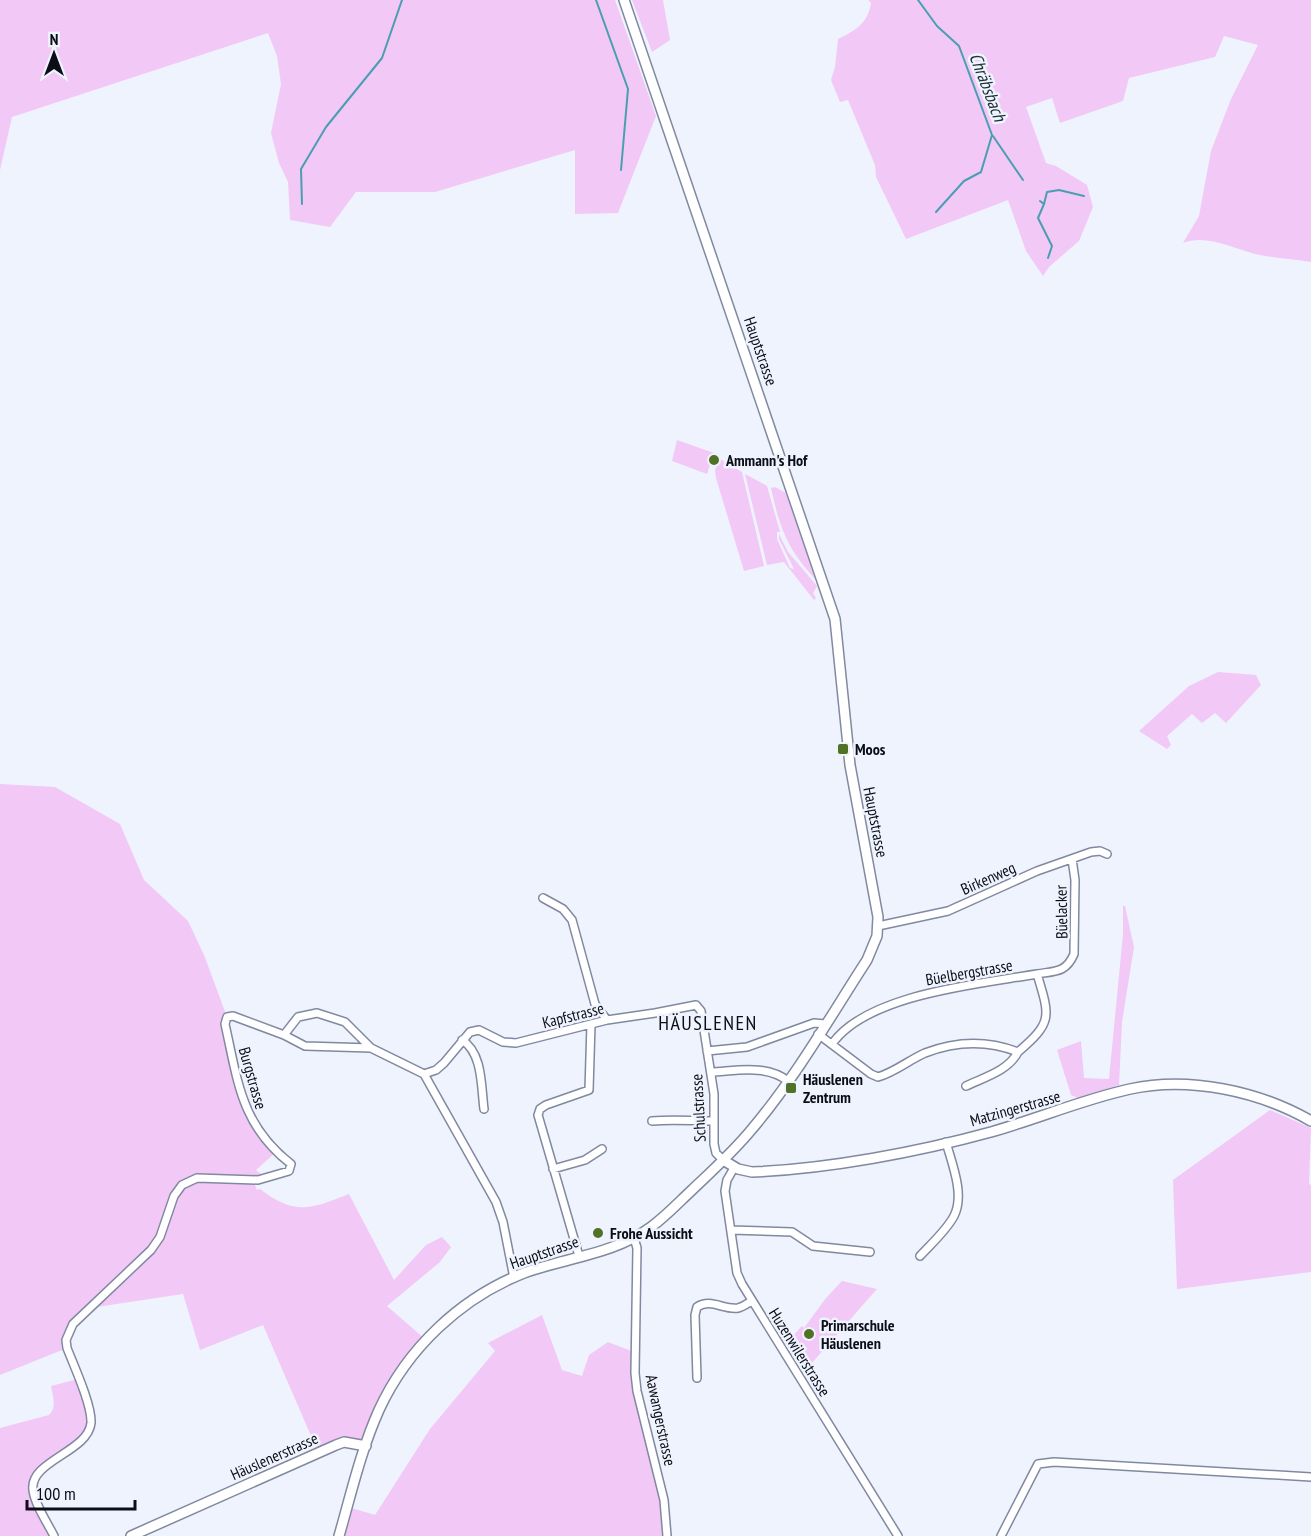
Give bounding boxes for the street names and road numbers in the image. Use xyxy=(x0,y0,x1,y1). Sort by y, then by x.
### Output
street label: Hauptstrasse xyxy=(740,314,782,388)
street label: Hauptstrasse xyxy=(859,785,893,859)
street label: Birkenweg xyxy=(958,857,1018,899)
street label: Büelacker xyxy=(1051,884,1071,939)
street label: Büelbergstrasse xyxy=(924,955,1014,989)
street label: Kapfstrasse xyxy=(540,998,606,1032)
street label: Burgstrasse xyxy=(235,1045,271,1111)
street label: Schulstrasse xyxy=(686,1073,710,1143)
street label: Matzingerstrasse xyxy=(967,1086,1063,1130)
street label: Hauptstrasse xyxy=(507,1231,581,1273)
street label: Huzenwilerstrasse xyxy=(765,1304,835,1400)
street label: Aawangerstrasse xyxy=(642,1373,680,1467)
street label: Häuslenerstrasse xyxy=(227,1428,321,1484)

